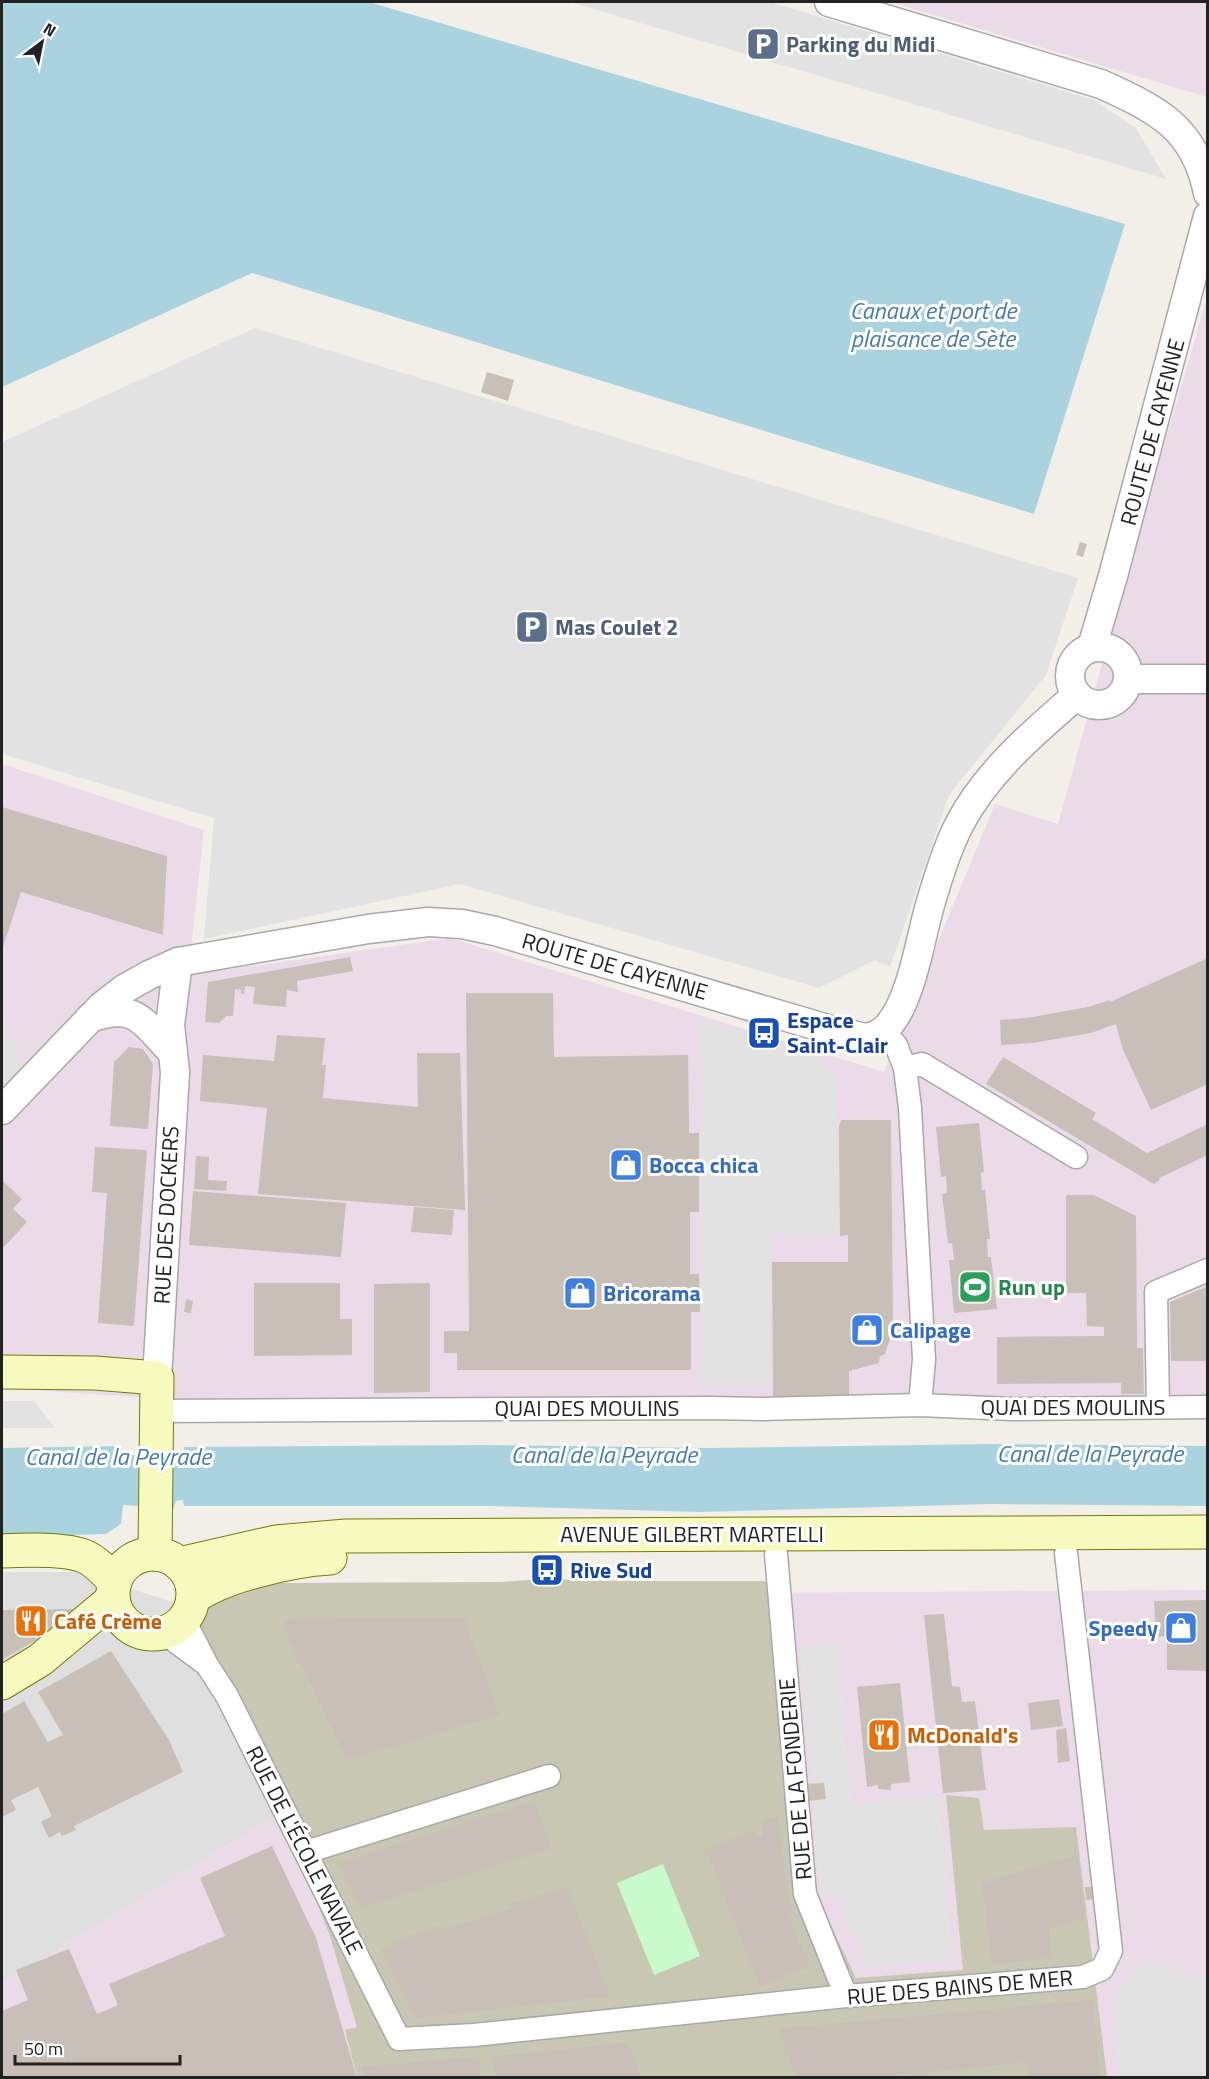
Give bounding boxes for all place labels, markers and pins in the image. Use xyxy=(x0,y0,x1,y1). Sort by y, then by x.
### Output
parking icon: Parking du Midi xyxy=(745,26,781,62)
place label: Parking du Midi xyxy=(786,27,935,61)
parking icon: Mas Coulet 2 xyxy=(514,609,550,645)
place label: Mas Coulet 2 xyxy=(555,610,678,644)
place label: Espace Saint-Clair xyxy=(787,1003,888,1062)
bus stop icon: Espace Saint-Clair xyxy=(746,1015,782,1051)
shop icon: Bocca chica xyxy=(608,1147,644,1183)
place label: Bocca chica xyxy=(649,1148,758,1182)
sports icon: Run up xyxy=(957,1269,993,1305)
place label: Run up xyxy=(998,1270,1065,1304)
shop icon: Bricorama xyxy=(562,1275,598,1311)
place label: Bricorama xyxy=(603,1276,701,1310)
shop icon: Calipage xyxy=(849,1312,885,1348)
place label: Calipage xyxy=(890,1313,971,1347)
bus stop icon: Rive Sud xyxy=(529,1552,565,1588)
place label: Rive Sud xyxy=(570,1553,652,1587)
restaurant icon: Café Crème xyxy=(13,1603,49,1639)
place label: Café Crème xyxy=(54,1604,162,1638)
shop icon: Speedy xyxy=(1163,1610,1199,1646)
place label: Speedy xyxy=(1089,1611,1158,1645)
restaurant icon: McDonald's xyxy=(866,1717,902,1753)
place label: McDonald's xyxy=(907,1718,1018,1752)

